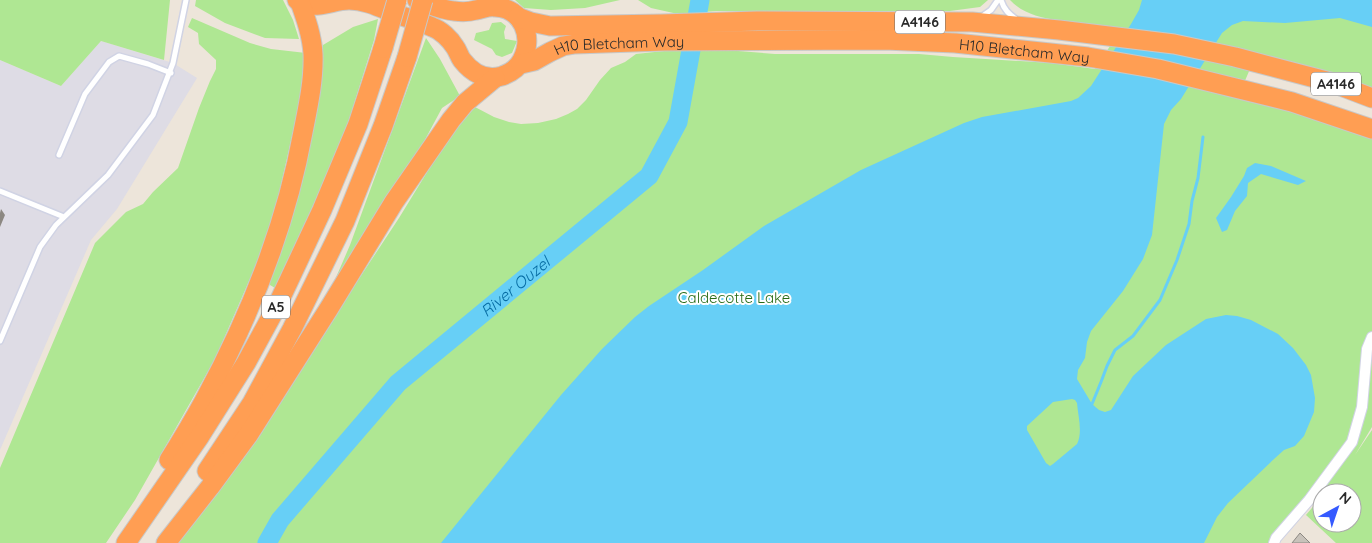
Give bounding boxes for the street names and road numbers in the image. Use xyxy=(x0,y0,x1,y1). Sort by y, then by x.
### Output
road number: A4146 xyxy=(895,11,945,34)
street label: H10 Bletcham Way xyxy=(550,31,684,59)
street label: H10 Bletcham Way xyxy=(958,34,1091,67)
road number: A4146 xyxy=(1311,72,1361,96)
road number: A5 xyxy=(262,296,290,318)

